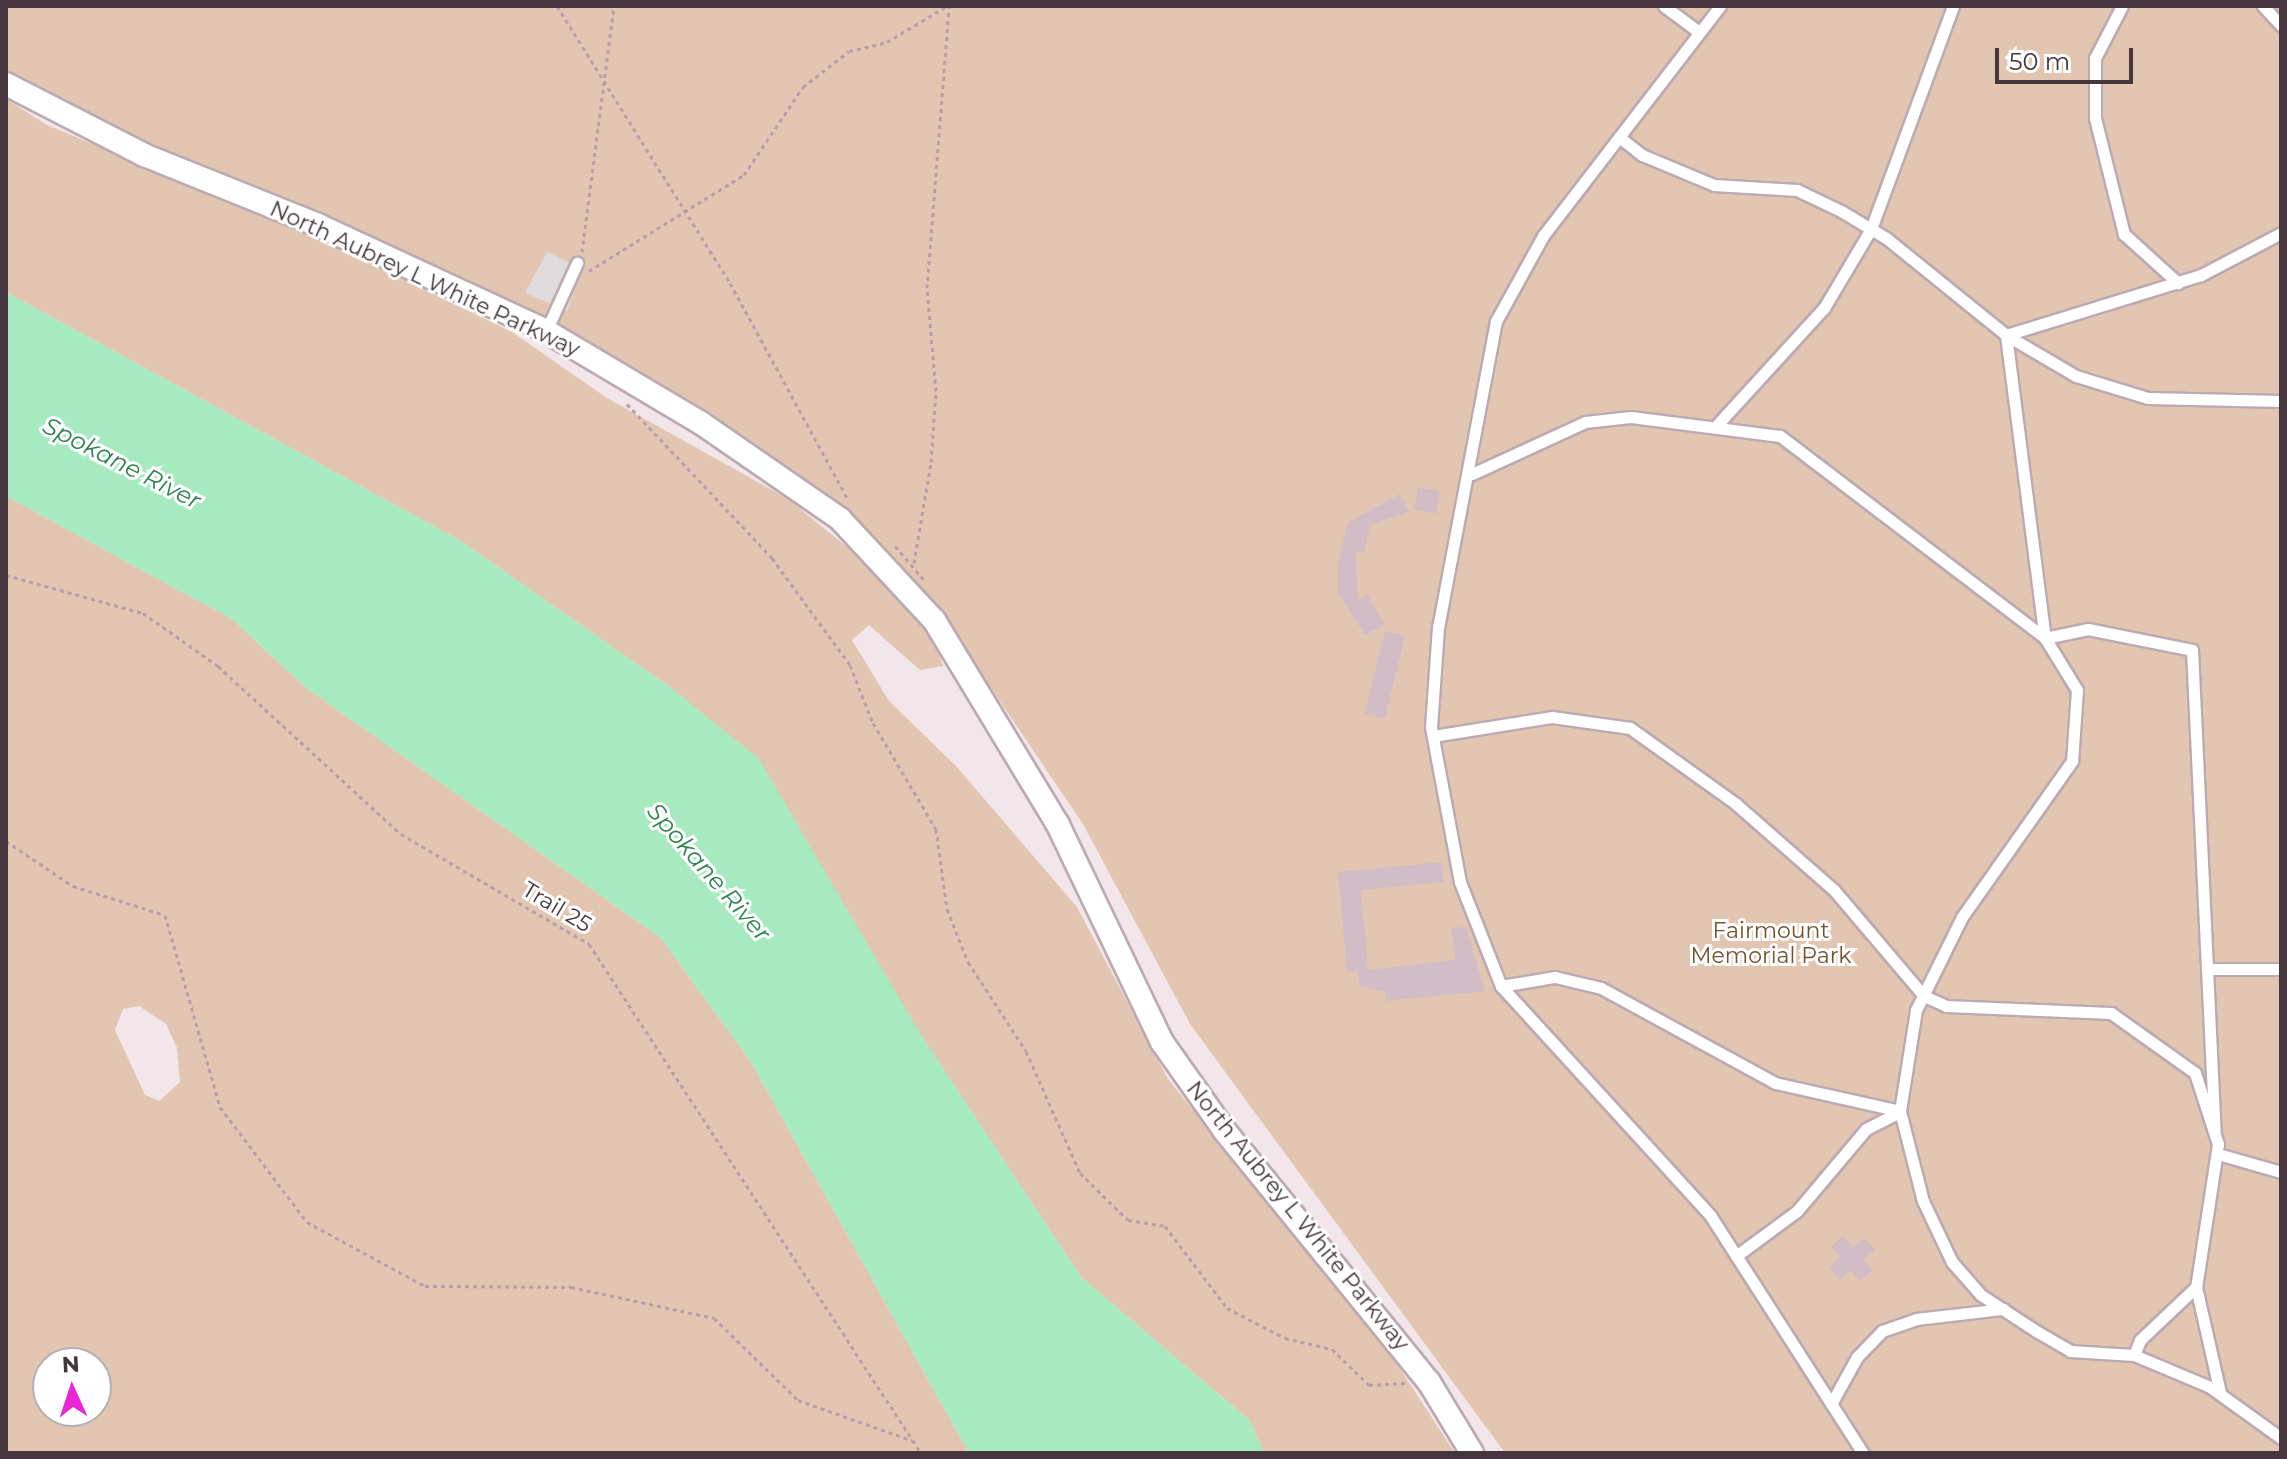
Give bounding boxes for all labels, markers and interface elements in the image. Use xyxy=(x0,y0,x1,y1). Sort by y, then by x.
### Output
scale bar xyxy=(1999,32,2137,82)
text: 50 m xyxy=(2009,47,2070,76)
street label: North Aubrey L White Parkway xyxy=(266,195,584,363)
water label: Spokane River xyxy=(38,411,206,515)
water label: Spokane River xyxy=(641,797,777,947)
street label: Trail 25 xyxy=(518,876,596,938)
park label: Fairmount Memorial Park xyxy=(1691,917,1851,968)
street label: North Aubrey L White Parkway xyxy=(1181,1076,1415,1356)
north arrow xyxy=(32,1347,112,1427)
text: N xyxy=(61,1351,80,1378)

